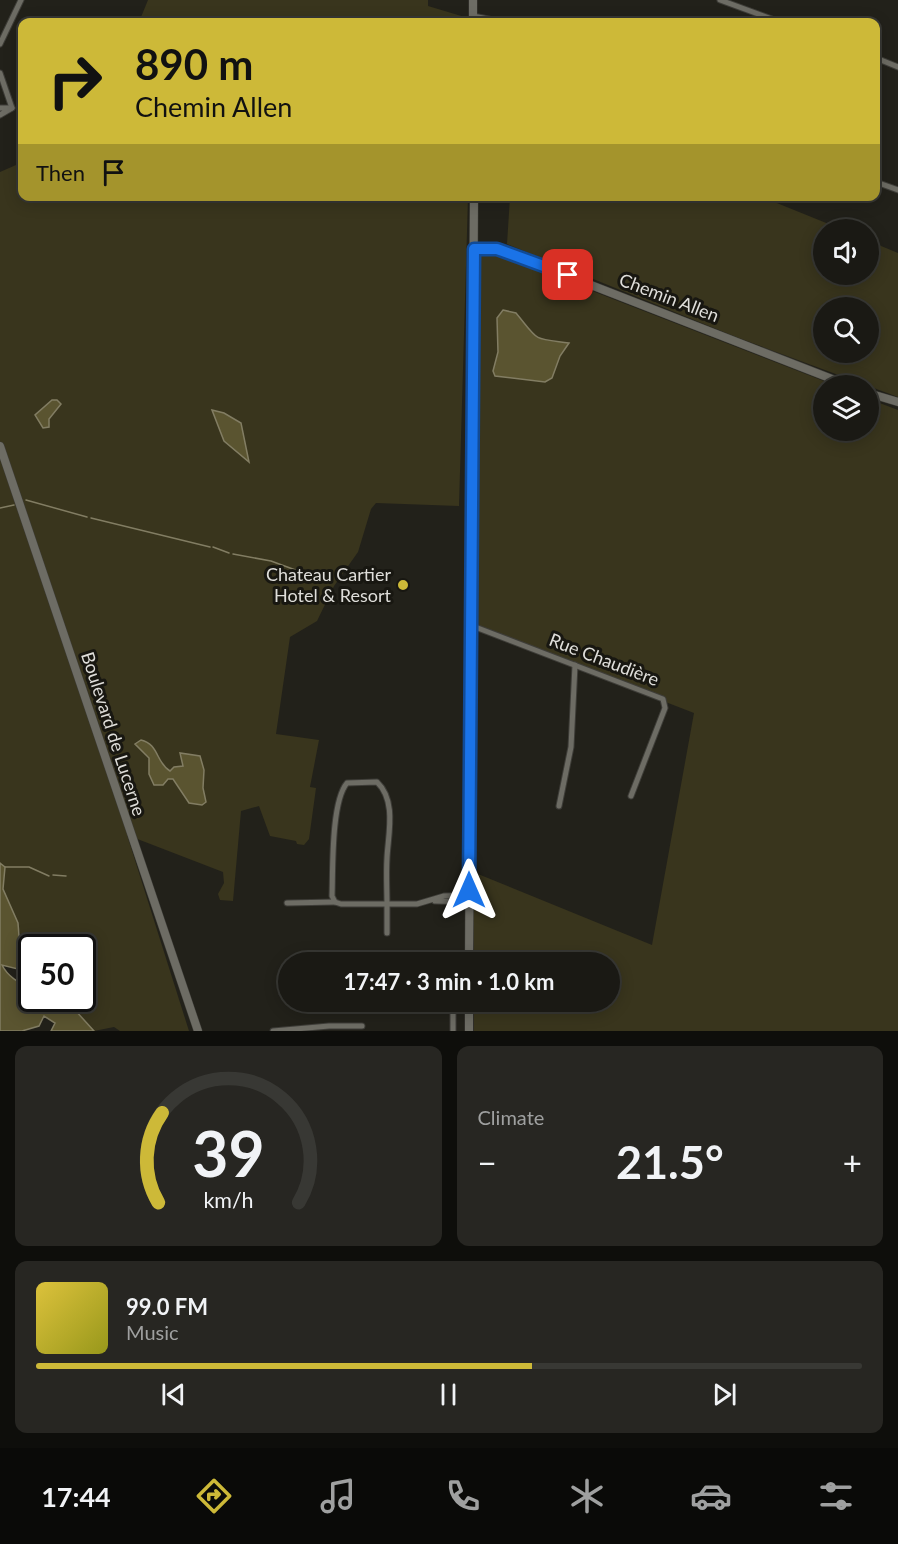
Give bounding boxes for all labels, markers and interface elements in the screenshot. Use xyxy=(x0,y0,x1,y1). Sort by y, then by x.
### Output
text: 890 m xyxy=(135,39,253,89)
icon: right xyxy=(36,42,114,120)
text: Chemin Allen xyxy=(135,90,292,123)
icon: arrive xyxy=(97,156,130,189)
text: Then xyxy=(36,159,85,186)
map controls xyxy=(813,219,879,441)
button: sound xyxy=(813,219,879,285)
pin xyxy=(542,249,593,300)
icon: arrive xyxy=(551,258,584,291)
street label: Chemin Allen xyxy=(616,268,722,326)
button: search xyxy=(813,297,879,363)
button: layers xyxy=(813,375,879,441)
place label: Chateau Cartier Hotel & Resort xyxy=(266,563,392,606)
marker: Chateau Cartier Hotel & Resort xyxy=(396,578,410,592)
street label: Rue Chaudière xyxy=(546,628,662,690)
street label: Boulevard de Lucerne xyxy=(77,649,151,819)
position arrow xyxy=(437,858,501,922)
speed limit sign: 50 xyxy=(18,934,96,1012)
text: 17:47 · 3 min · 1.0 km xyxy=(344,968,554,995)
text: Climate xyxy=(478,1105,544,1129)
text: 39 xyxy=(192,1115,264,1190)
text: 21.5° xyxy=(616,1135,724,1189)
text: − xyxy=(478,1142,497,1182)
text: + xyxy=(843,1142,862,1182)
text: km/h xyxy=(203,1187,253,1213)
text: 99.0 FM xyxy=(126,1293,208,1320)
text: Music xyxy=(126,1320,179,1344)
icon: previous xyxy=(157,1378,190,1411)
icon: pause xyxy=(432,1378,465,1411)
icon: next xyxy=(708,1378,741,1411)
icon: directions xyxy=(193,1475,235,1517)
icon: music xyxy=(317,1475,359,1517)
icon: phone xyxy=(442,1475,484,1517)
icon: climate xyxy=(566,1475,608,1517)
icon: car xyxy=(690,1475,732,1517)
icon: filters xyxy=(815,1475,857,1517)
text: 17:44 xyxy=(41,1480,111,1513)

